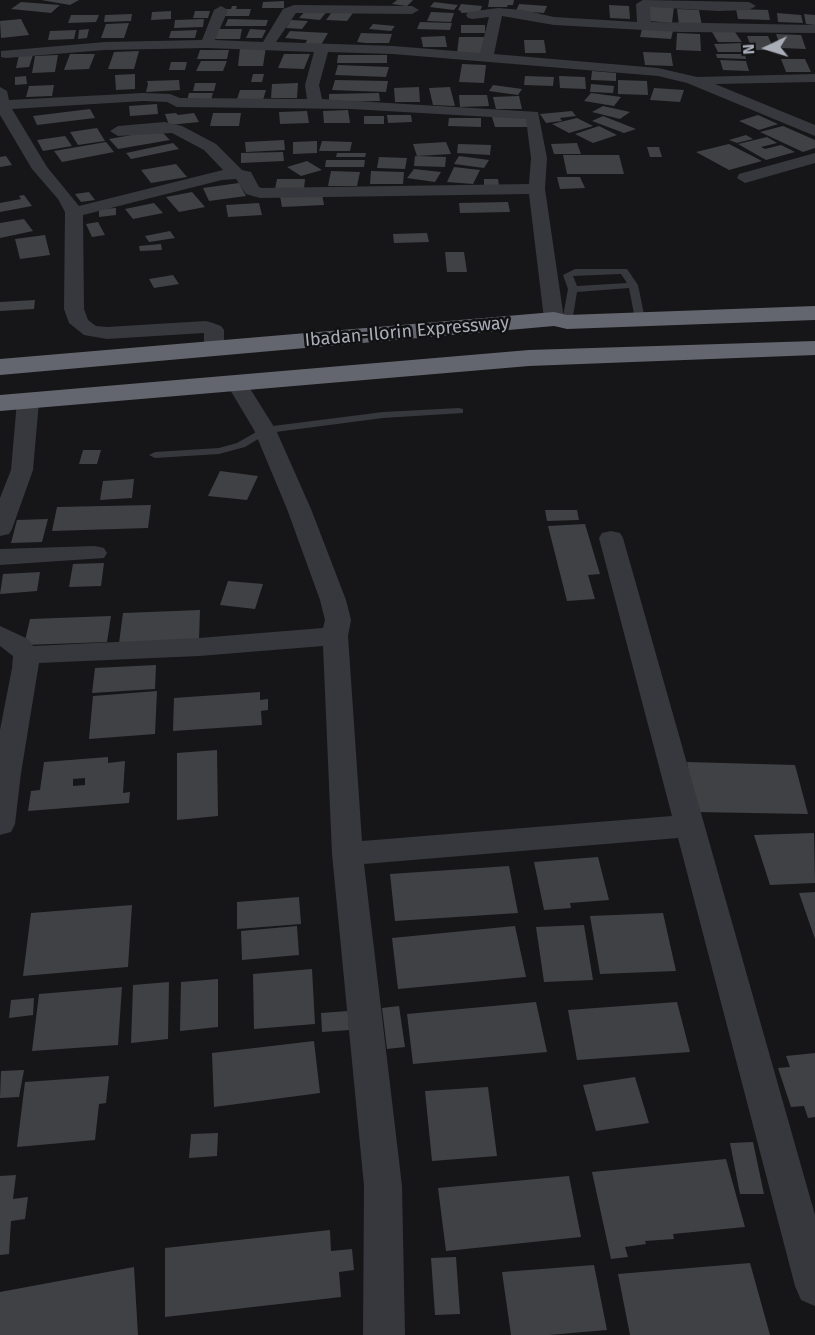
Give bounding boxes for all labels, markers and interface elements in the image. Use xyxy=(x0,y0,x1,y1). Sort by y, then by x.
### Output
north arrow xyxy=(737,18,797,78)
text: N xyxy=(739,43,758,55)
street label: Ibadan-Ilorin Expressway xyxy=(304,312,510,352)

